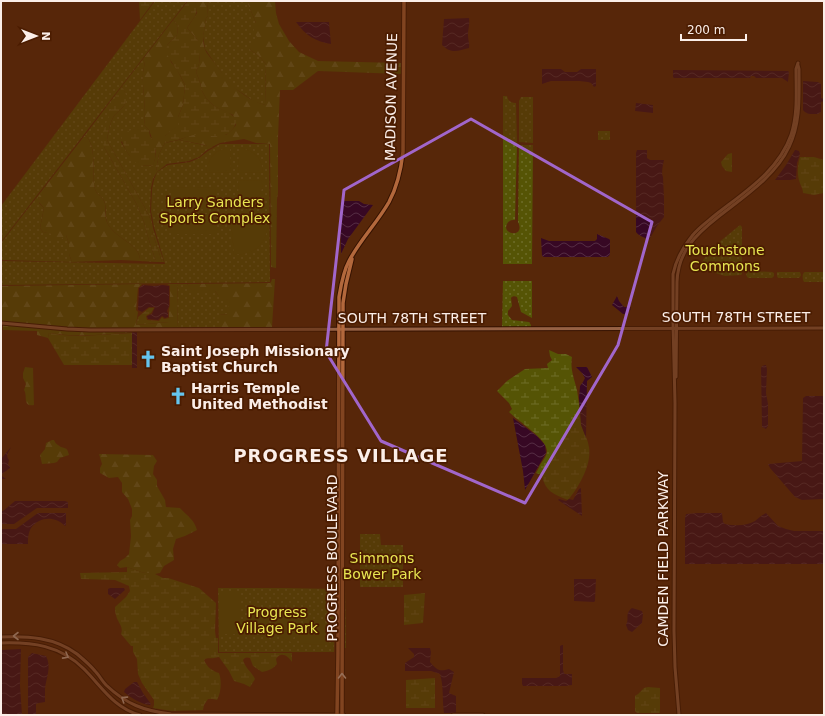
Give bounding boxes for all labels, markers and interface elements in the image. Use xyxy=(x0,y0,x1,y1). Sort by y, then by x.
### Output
north arrow xyxy=(16,16,56,56)
scale bar xyxy=(681,16,746,42)
text: 200 m xyxy=(687,23,725,37)
text: N xyxy=(39,31,52,41)
street label: MADISON AVENUE xyxy=(382,33,400,161)
park label: Larry Sanders Sports Complex xyxy=(160,194,270,226)
park label: Touchstone Commons xyxy=(684,242,765,274)
street label: SOUTH 78TH STREET xyxy=(662,309,811,325)
street label: SOUTH 78TH STREET xyxy=(338,310,487,326)
place label: Saint Joseph Missionary Baptist Church xyxy=(161,343,350,375)
church icon: Saint Joseph Missionary Baptist Church xyxy=(138,349,158,369)
place label: Harris Temple United Methodist xyxy=(191,380,328,412)
church icon: Harris Temple United Methodist xyxy=(168,386,188,406)
district label: PROGRESS VILLAGE xyxy=(233,445,449,466)
street label: CAMDEN FIELD PARKWAY xyxy=(655,471,671,647)
street label: PROGRESS BOULEVARD xyxy=(324,475,340,641)
park label: Simmons Bower Park xyxy=(343,550,422,582)
park label: Progress Village Park xyxy=(236,604,319,636)
one-way arrow xyxy=(13,632,19,640)
one-way arrow xyxy=(61,651,69,658)
one-way arrow xyxy=(338,673,346,679)
one-way arrow xyxy=(121,696,128,704)

